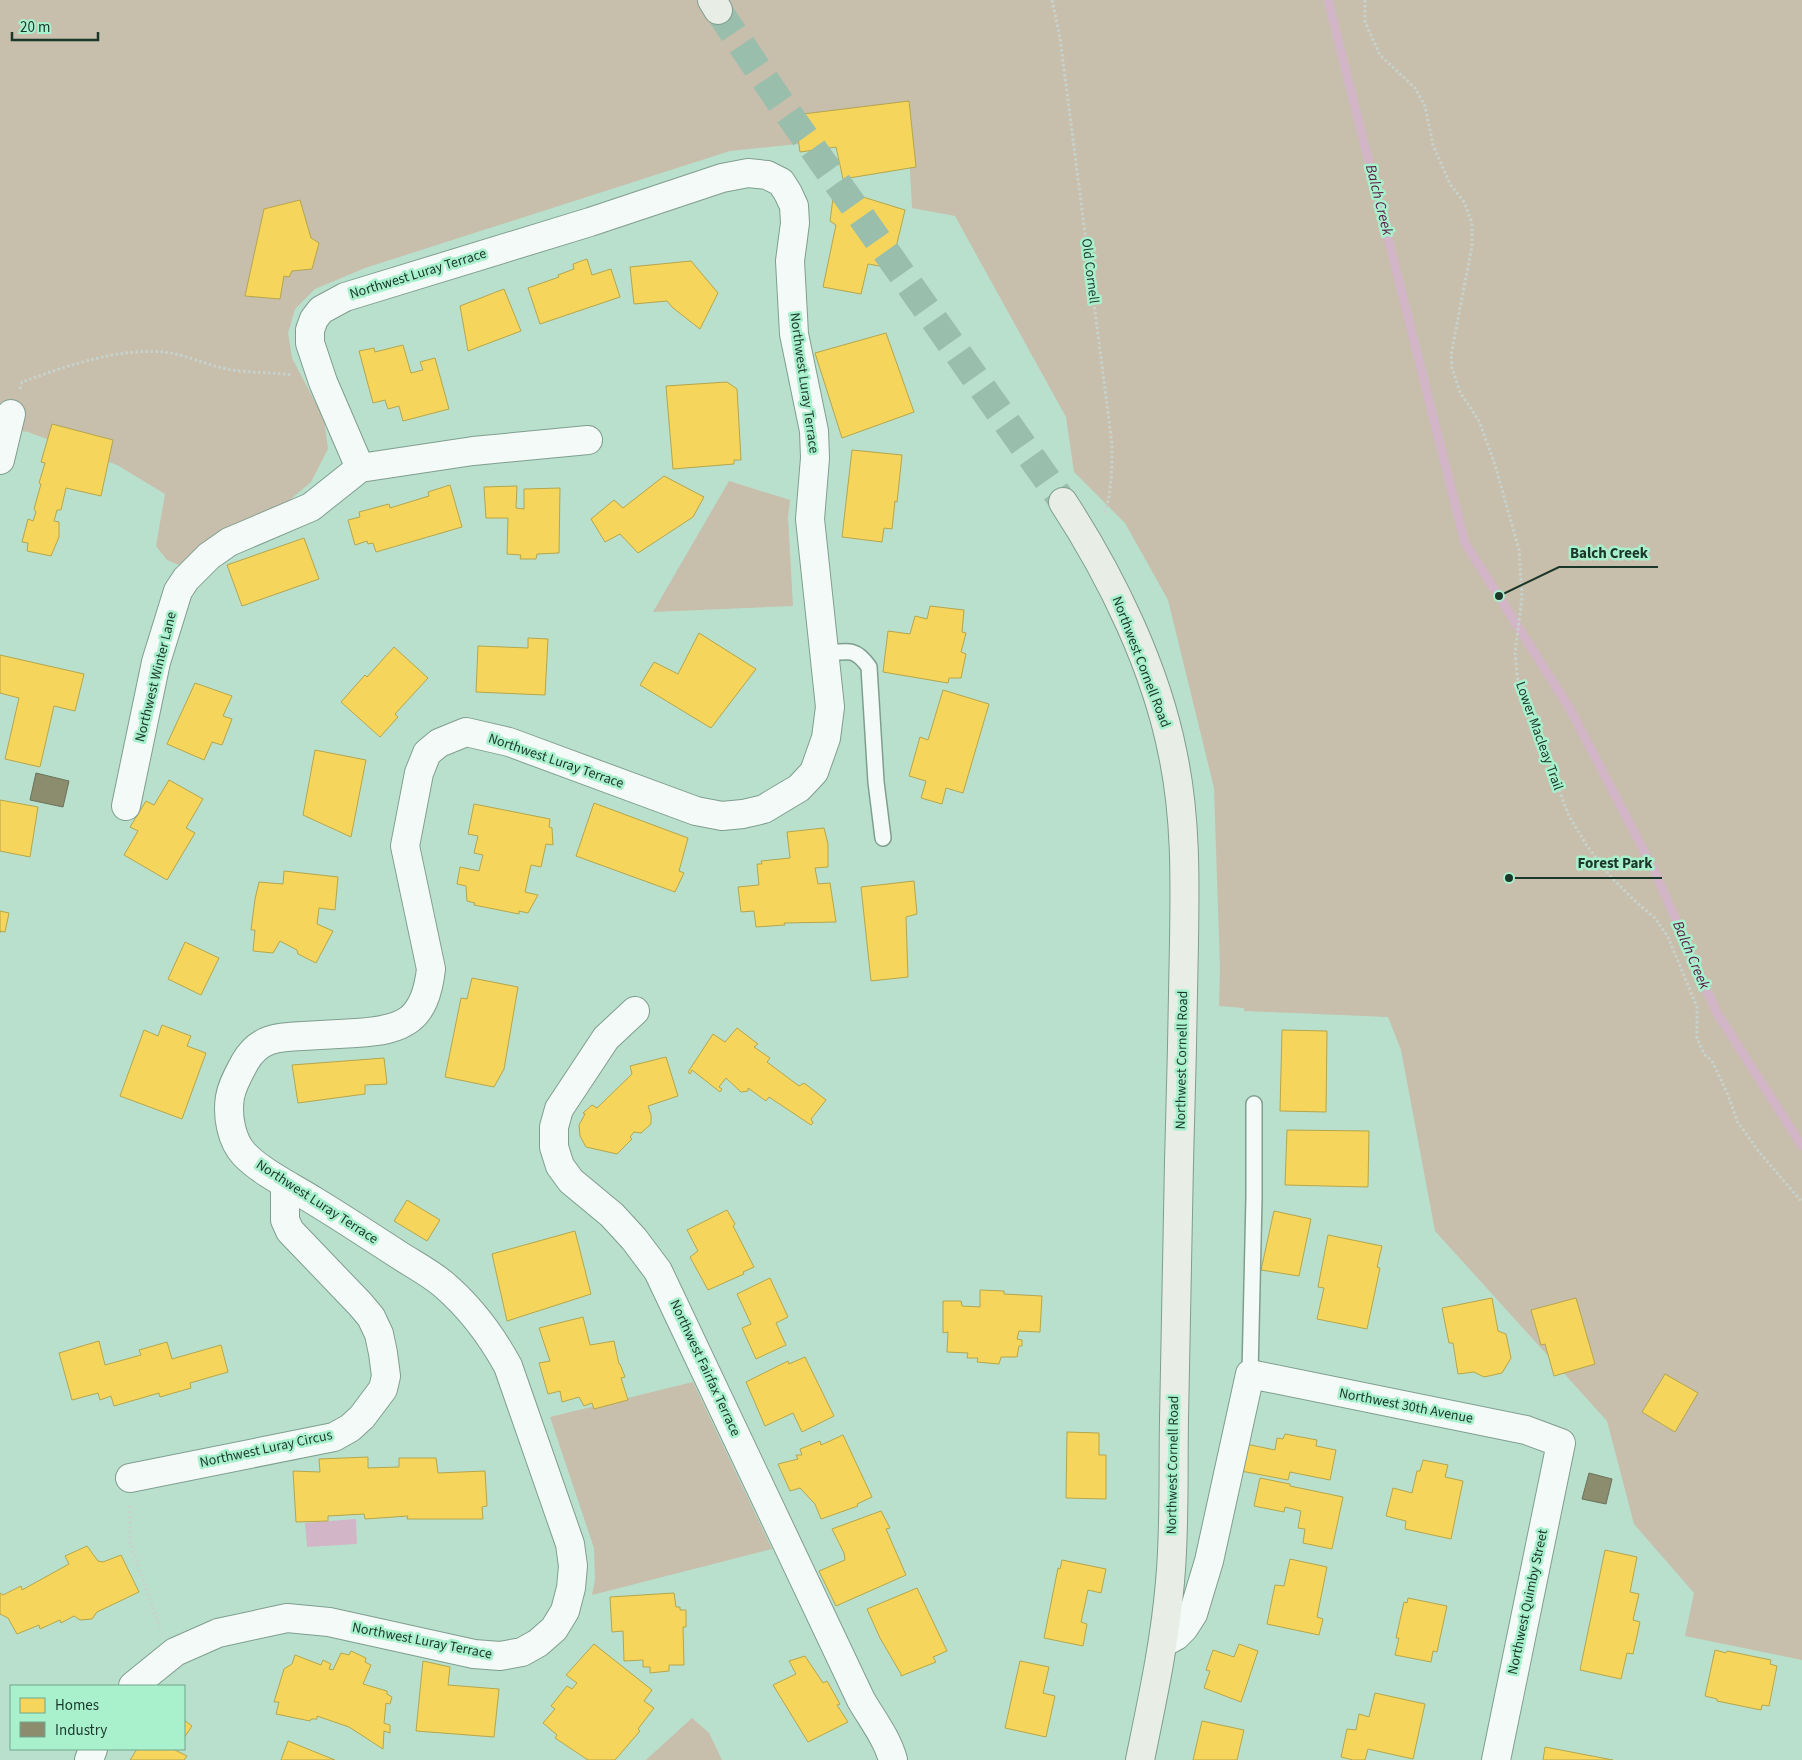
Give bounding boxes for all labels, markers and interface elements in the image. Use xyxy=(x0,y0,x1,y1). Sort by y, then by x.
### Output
scale bar xyxy=(12,10,99,42)
text: 20 m xyxy=(20,17,50,38)
water label: Balch Creek xyxy=(1360,162,1398,239)
street label: Old Cornell xyxy=(1076,237,1104,305)
street label: Northwest Luray Terrace xyxy=(347,244,489,304)
street label: Northwest Luray Terrace xyxy=(784,311,824,455)
callout: Balch Creek xyxy=(1559,537,1658,567)
text: Balch Creek xyxy=(1570,543,1649,564)
street label: Northwest Cornell Road xyxy=(1107,594,1175,730)
street label: Northwest Winter Lane xyxy=(130,610,182,744)
street label: Lower Macleay Trail xyxy=(1510,679,1568,794)
street label: Northwest Luray Terrace xyxy=(486,728,626,794)
callout: Forest Park xyxy=(1567,848,1662,878)
text: Forest Park xyxy=(1577,853,1653,874)
water label: Balch Creek xyxy=(1667,918,1715,993)
street label: Northwest Cornell Road xyxy=(1171,990,1193,1130)
street label: Northwest Luray Terrace xyxy=(252,1155,382,1249)
street label: Northwest Fairfax Terrace xyxy=(665,1296,745,1440)
street label: Northwest 30th Avenue xyxy=(1337,1383,1475,1429)
street label: Northwest Cornell Road xyxy=(1162,1395,1184,1535)
street label: Northwest Luray Circus xyxy=(198,1425,334,1473)
street label: Northwest Quimby Street xyxy=(1503,1527,1553,1676)
street label: Northwest Luray Terrace xyxy=(350,1618,494,1664)
legend xyxy=(10,1685,185,1750)
text: Homes xyxy=(55,1695,99,1716)
text: Industry xyxy=(55,1720,107,1741)

